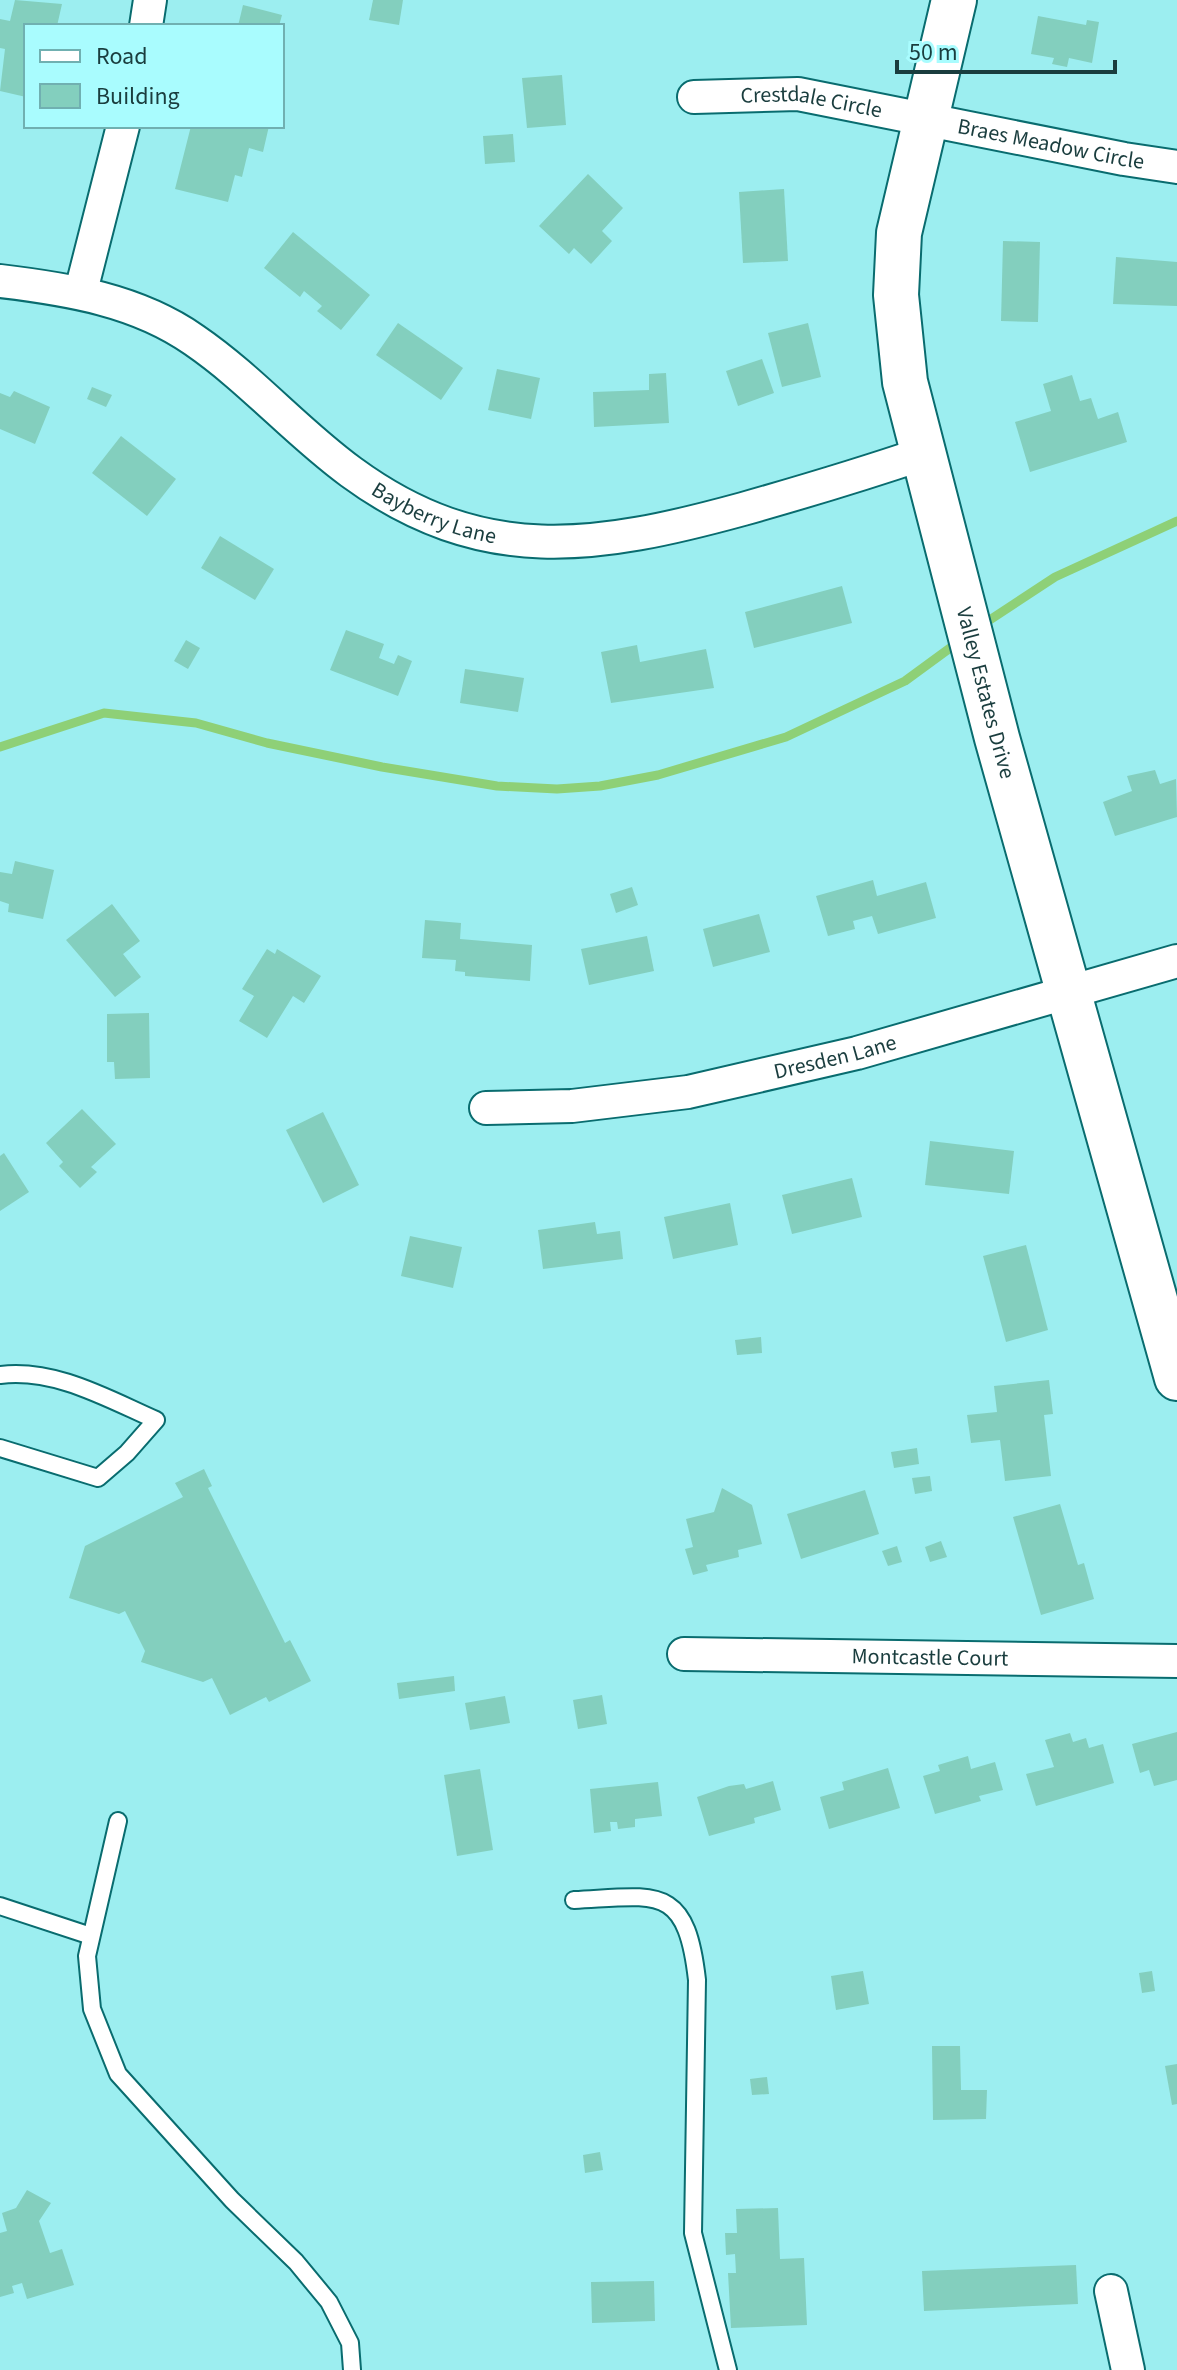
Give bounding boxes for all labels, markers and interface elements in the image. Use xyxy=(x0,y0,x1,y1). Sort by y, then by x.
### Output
legend xyxy=(24,24,284,128)
scale bar xyxy=(897,24,1115,74)
text: 50 m xyxy=(909,35,958,70)
text: Road xyxy=(96,39,148,74)
street label: Crestdale Circle xyxy=(740,78,885,126)
text: Building xyxy=(96,79,180,114)
street label: Braes Meadow Circle xyxy=(955,110,1147,178)
street label: Bayberry Lane xyxy=(365,474,499,553)
street label: Valley Estates Drive xyxy=(948,603,1024,782)
street label: Dresden Lane xyxy=(771,1026,900,1088)
street label: Montcastle Court xyxy=(851,1640,1009,1675)

